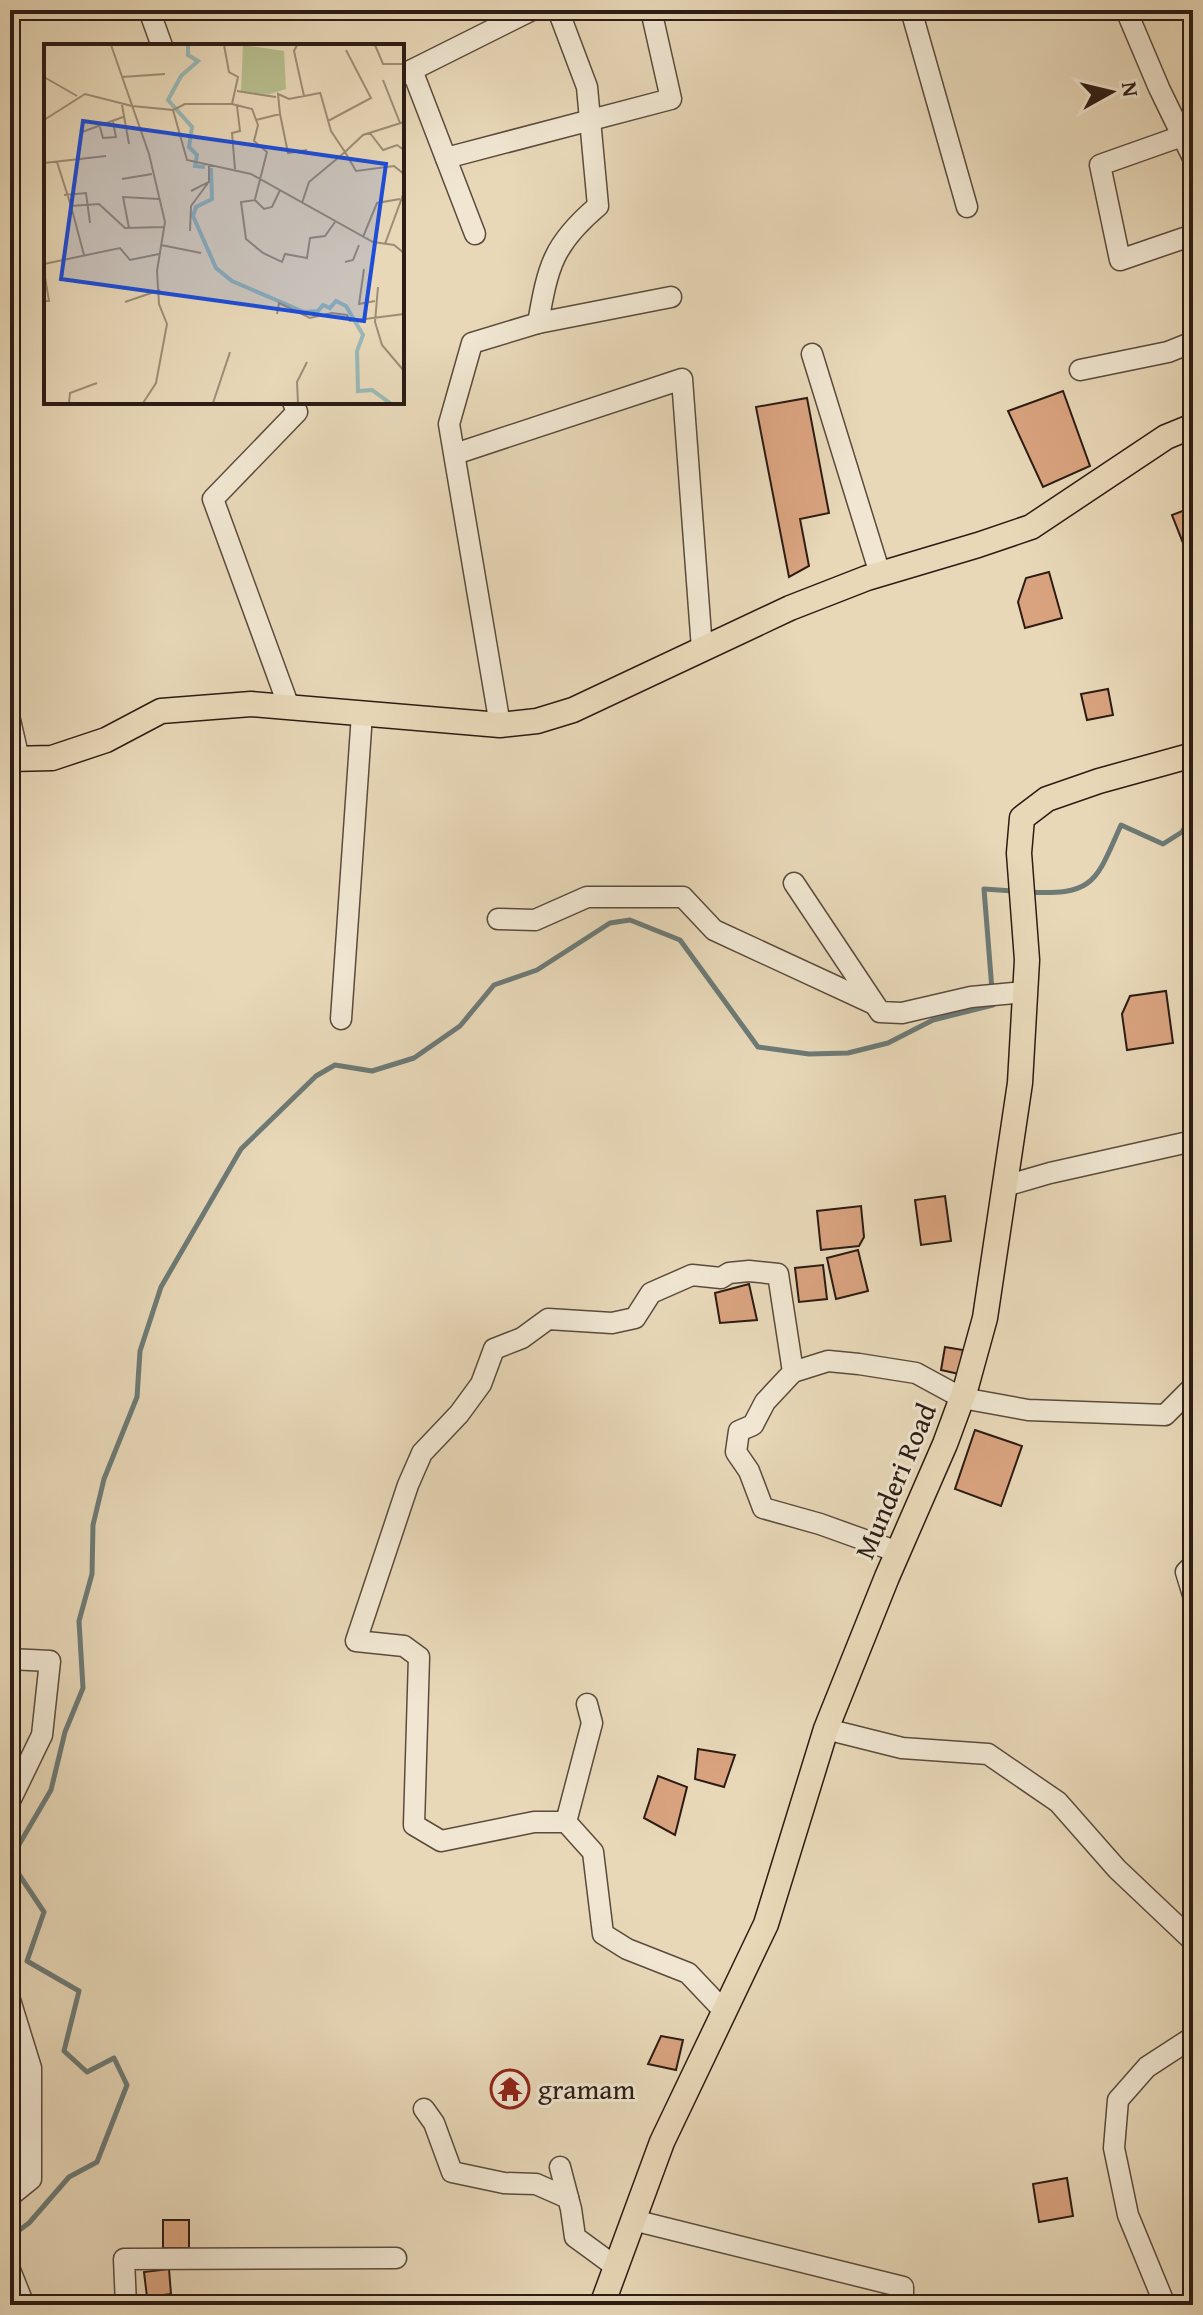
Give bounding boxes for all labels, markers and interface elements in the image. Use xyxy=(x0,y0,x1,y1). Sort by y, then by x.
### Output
inset map xyxy=(44,44,404,404)
north arrow xyxy=(1071,52,1151,132)
text: N xyxy=(1114,80,1148,99)
street label: Munderi Road xyxy=(843,1396,946,1565)
temple icon: gramam xyxy=(489,2068,531,2110)
place label: gramam xyxy=(538,2068,636,2109)

